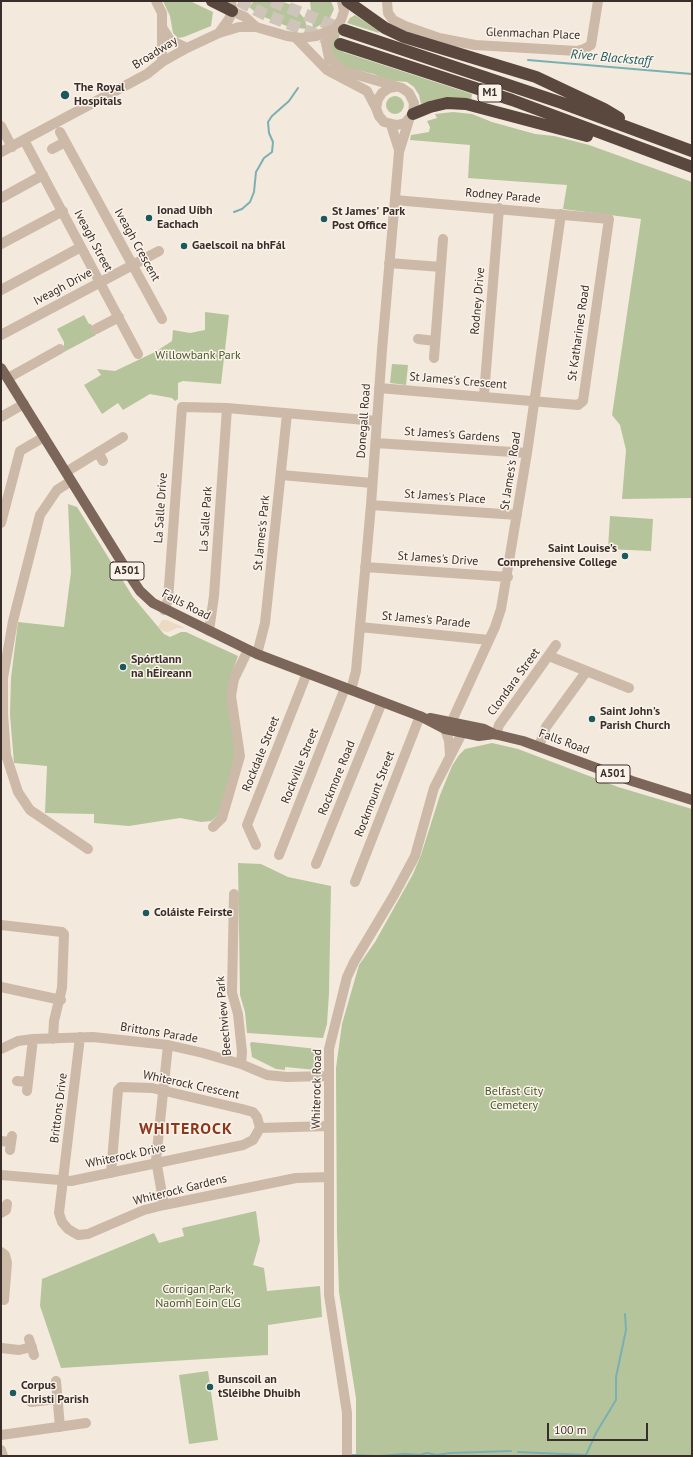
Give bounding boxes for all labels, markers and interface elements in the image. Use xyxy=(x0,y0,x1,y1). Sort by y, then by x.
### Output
street label: Glenmachan Place xyxy=(486,25,580,43)
street label: Broadway xyxy=(130,34,180,72)
water label: River Blackstaff xyxy=(570,47,652,69)
place label: The Royal Hospitals xyxy=(74,81,125,109)
road number: M1 xyxy=(478,84,502,102)
marker: The Royal Hospitals xyxy=(59,89,71,101)
street label: Rodney Parade xyxy=(465,186,541,206)
place label: Ionad Uíbh Eachach xyxy=(157,204,213,232)
place label: St James' Park Post Office xyxy=(332,205,405,233)
street label: Iveagh Crescent xyxy=(111,206,163,284)
street label: Iveagh Street xyxy=(71,208,115,274)
marker: Ionad Uíbh Eachach xyxy=(144,213,154,223)
marker: St James' Park Post Office xyxy=(319,214,329,224)
place label: Gaelscoil na bhFál xyxy=(192,239,285,253)
marker: Gaelscoil na bhFál xyxy=(179,241,189,251)
street label: Iveagh Drive xyxy=(31,266,95,308)
street label: Rodney Drive xyxy=(468,267,488,335)
street label: St Katharines Road xyxy=(565,284,593,382)
park label: Willowbank Park xyxy=(155,349,241,363)
street label: St James's Crescent xyxy=(409,370,507,392)
street label: Donegall Road xyxy=(354,383,374,459)
street label: St James's Gardens xyxy=(404,424,500,446)
street label: St James's Road xyxy=(498,431,524,511)
street label: La Salle Drive xyxy=(151,472,171,544)
street label: La Salle Park xyxy=(197,486,215,552)
street label: St James's Place xyxy=(404,487,486,507)
street label: St James's Park xyxy=(251,494,273,572)
place label: Saint Louise's Comprehensive College xyxy=(497,542,617,570)
street label: St James's Drive xyxy=(397,549,479,569)
marker: Saint Louise's Comprehensive College xyxy=(620,551,630,561)
road number: A501 xyxy=(110,562,144,580)
street label: Falls Road xyxy=(159,587,213,623)
street label: St James's Parade xyxy=(381,609,471,631)
street label: Clondara Street xyxy=(485,646,543,718)
place label: Spórtlann na hÉireann xyxy=(131,653,192,681)
marker: Spórtlann na hÉireann xyxy=(118,662,128,672)
place label: Saint John's Parish Church xyxy=(600,705,670,733)
street label: Rockdale Street xyxy=(239,714,283,794)
marker: Saint John's Parish Church xyxy=(587,714,597,724)
street label: Rockville Street xyxy=(278,726,322,806)
street label: Falls Road xyxy=(537,726,591,758)
street label: Rockmore Road xyxy=(316,739,358,817)
street label: Rockmount Street xyxy=(352,749,398,839)
road number: A501 xyxy=(596,765,630,783)
place label: Coláiste Feirste xyxy=(154,906,233,920)
marker: Coláiste Feirste xyxy=(141,908,151,918)
street label: Beechview Park xyxy=(213,976,235,1056)
street label: Brittons Parade xyxy=(119,1020,199,1046)
street label: Whiterock Road xyxy=(309,1049,325,1129)
street label: Whiterock Crescent xyxy=(141,1068,241,1102)
street label: Brittons Drive xyxy=(48,1072,70,1144)
park label: Belfast City Cemetery xyxy=(485,1085,543,1113)
district label: WHITEROCK xyxy=(139,1119,233,1139)
street label: Whiterock Drive xyxy=(85,1140,167,1172)
street label: Whiterock Gardens xyxy=(132,1171,228,1209)
park label: Corrigan Park, Naomh Eoin CLG xyxy=(155,1283,241,1311)
place label: Bunscoil an tSléibhe Dhuibh xyxy=(218,1373,300,1401)
place label: Corpus Christi Parish xyxy=(21,1379,89,1407)
marker: Bunscoil an tSléibhe Dhuibh xyxy=(205,1382,215,1392)
marker: Corpus Christi Parish xyxy=(8,1388,18,1398)
scale bar xyxy=(549,1415,650,1441)
text: 100 m xyxy=(554,1422,587,1437)

